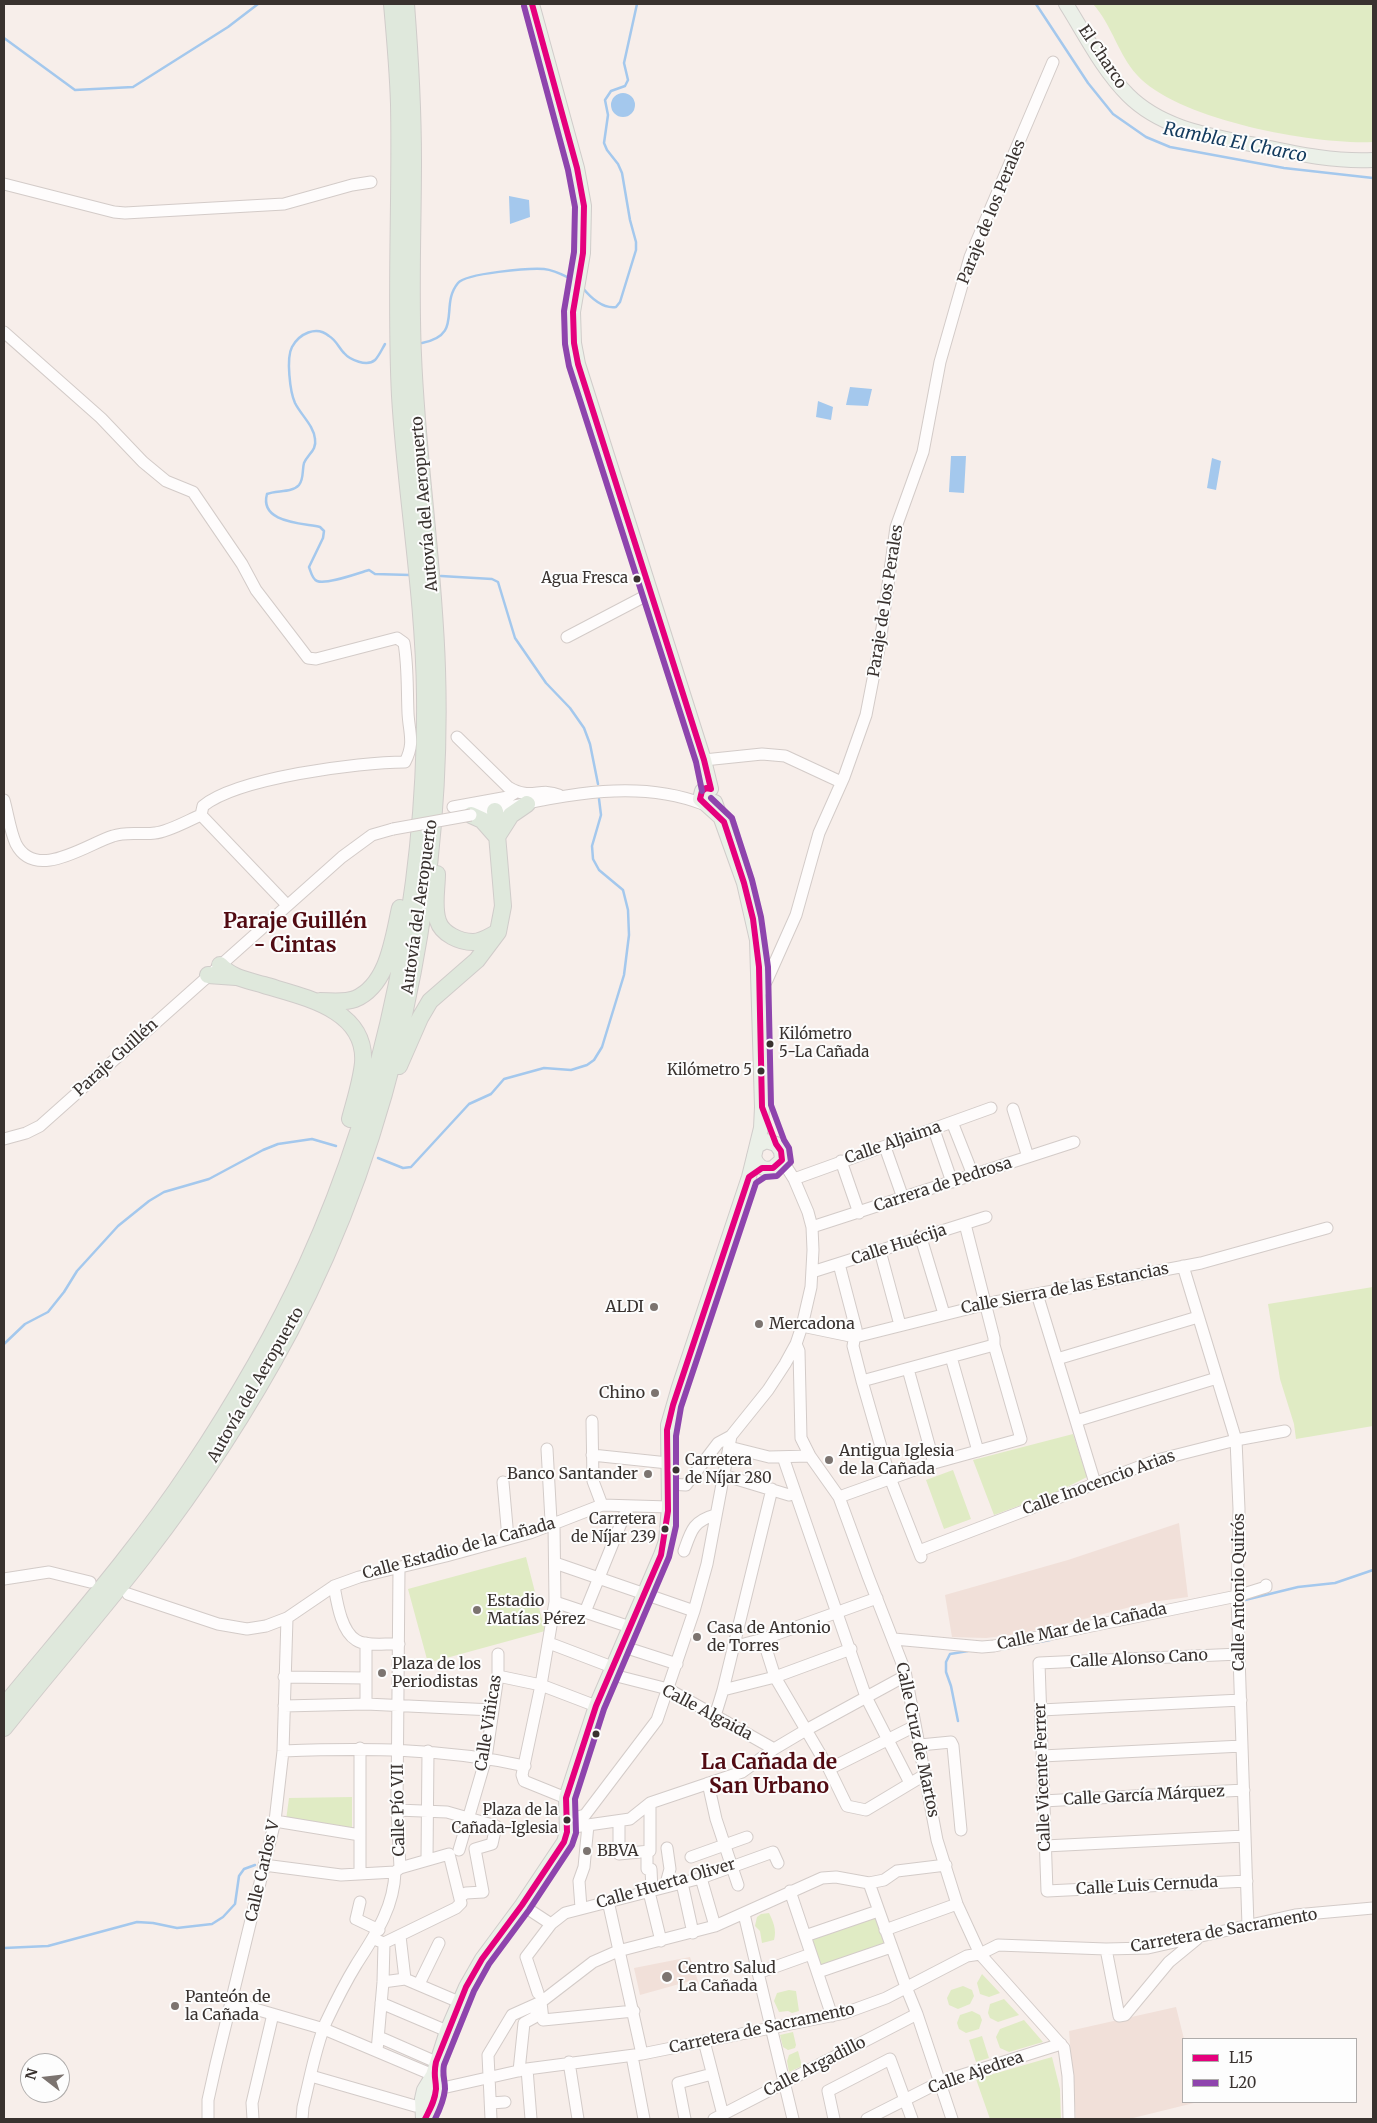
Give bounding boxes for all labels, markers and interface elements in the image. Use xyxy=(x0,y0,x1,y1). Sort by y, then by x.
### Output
street label: El Charco xyxy=(1074,21,1130,93)
water label: Rambla El Charco xyxy=(1161,119,1309,167)
street label: Paraje de los Perales xyxy=(954,137,1030,287)
street label: Autovía del Aeropuerto xyxy=(408,416,442,592)
street label: Paraje de los Perales xyxy=(864,523,908,679)
place label: Agua Fresca xyxy=(541,570,628,588)
marker: Agua Fresca xyxy=(632,574,642,584)
street label: Autovía del Aeropuerto xyxy=(398,819,442,995)
district label: Paraje Guillén - Cintas xyxy=(223,909,367,959)
street label: Paraje Guillén xyxy=(70,1015,162,1101)
place label: Kilómetro 5-La Cañada xyxy=(779,1026,869,1061)
marker: Kilómetro 5-La Cañada xyxy=(765,1039,775,1049)
place label: Kilómetro 5 xyxy=(667,1062,752,1080)
marker: Kilómetro 5 xyxy=(756,1066,766,1076)
street label: Calle Aljaima xyxy=(842,1118,944,1168)
street label: Carrera de Pedrosa xyxy=(872,1154,1014,1216)
street label: Calle Huécija xyxy=(849,1221,949,1269)
street label: Calle Sierra de las Estancias xyxy=(959,1259,1171,1319)
place label: ALDI xyxy=(605,1297,644,1317)
marker: ALDI xyxy=(648,1301,660,1313)
street label: Autovía del Aeropuerto xyxy=(204,1304,308,1466)
place label: Mercadona xyxy=(769,1314,855,1334)
marker: Mercadona xyxy=(753,1318,765,1330)
place label: Chino xyxy=(599,1383,645,1403)
marker: Chino xyxy=(649,1387,661,1399)
place label: Antigua Iglesia de la Cañada xyxy=(839,1441,954,1479)
street label: Calle Inocencio Arias xyxy=(1020,1446,1178,1520)
place label: Carretera de Níjar 280 xyxy=(685,1452,772,1487)
marker: Antigua Iglesia de la Cañada xyxy=(823,1454,835,1466)
place label: Banco Santander xyxy=(507,1464,638,1484)
marker: Carretera de Níjar 280 xyxy=(671,1465,681,1475)
marker: Banco Santander xyxy=(642,1468,654,1480)
place label: Carretera de Níjar 239 xyxy=(571,1511,656,1546)
street label: Calle Antonio Quirós xyxy=(1229,1513,1249,1671)
street label: Calle Estadio de la Cañada xyxy=(361,1514,557,1584)
marker: Carretera de Níjar 239 xyxy=(660,1524,670,1534)
place label: Estadio Matías Pérez xyxy=(487,1591,585,1629)
street label: Calle Mar de la Cañada xyxy=(996,1600,1168,1654)
marker: Estadio Matías Pérez xyxy=(471,1604,483,1616)
place label: Casa de Antonio de Torres xyxy=(707,1618,831,1656)
marker: Casa de Antonio de Torres xyxy=(691,1631,703,1643)
street label: Calle Alonso Cano xyxy=(1070,1646,1208,1672)
place label: Plaza de los Periodistas xyxy=(392,1654,481,1692)
street label: Calle Cruz de Martos xyxy=(891,1661,943,1819)
marker: Plaza de los Periodistas xyxy=(376,1667,388,1679)
street label: Calle Viñicas xyxy=(472,1673,506,1773)
street label: Calle Algaida xyxy=(659,1681,755,1745)
street label: Calle Vicente Ferrer xyxy=(1031,1702,1055,1852)
unlabelled marker xyxy=(591,1729,601,1739)
district label: La Cañada de San Urbano xyxy=(701,1750,837,1800)
street label: Calle Pío VII xyxy=(389,1764,409,1856)
street label: Calle García Márquez xyxy=(1063,1782,1225,1810)
place label: Plaza de la Cañada-Iglesia xyxy=(451,1802,558,1837)
marker: Plaza de la Cañada-Iglesia xyxy=(562,1815,572,1825)
street label: Calle Carlos V xyxy=(242,1818,284,1924)
place label: BBVA xyxy=(597,1841,638,1861)
marker: BBVA xyxy=(581,1845,593,1857)
street label: Calle Huerta Oliver xyxy=(594,1855,738,1913)
street label: Calle Luis Cernuda xyxy=(1075,1873,1219,1899)
street label: Carretera de Sacramento xyxy=(1129,1905,1319,1957)
place label: Centro Salud La Cañada xyxy=(678,1958,776,1996)
marker: Centro Salud La Cañada xyxy=(660,1970,674,1984)
place label: Panteón de la Cañada xyxy=(185,1987,270,2025)
marker: Panteón de la Cañada xyxy=(169,2000,181,2012)
street label: Carretera de Sacramento xyxy=(668,2000,856,2058)
street label: Calle Argadillo xyxy=(761,2033,869,2101)
legend xyxy=(1182,2038,1357,2103)
street label: Calle Ajedrea xyxy=(926,2048,1026,2098)
text: L15 xyxy=(1229,2048,1253,2067)
north arrow xyxy=(20,2053,70,2103)
text: N xyxy=(21,2066,42,2082)
text: L20 xyxy=(1229,2073,1257,2092)

